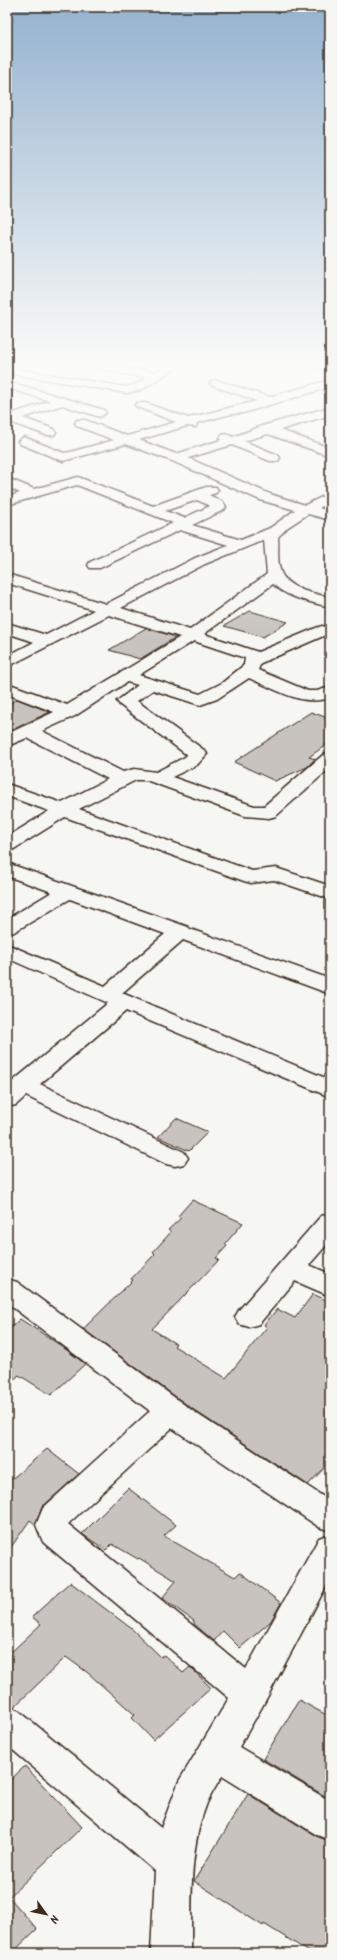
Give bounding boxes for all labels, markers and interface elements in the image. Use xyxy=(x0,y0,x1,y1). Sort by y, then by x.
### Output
north arrow xyxy=(26,1894,66,1934)
text: N xyxy=(44,1911,63,1927)

